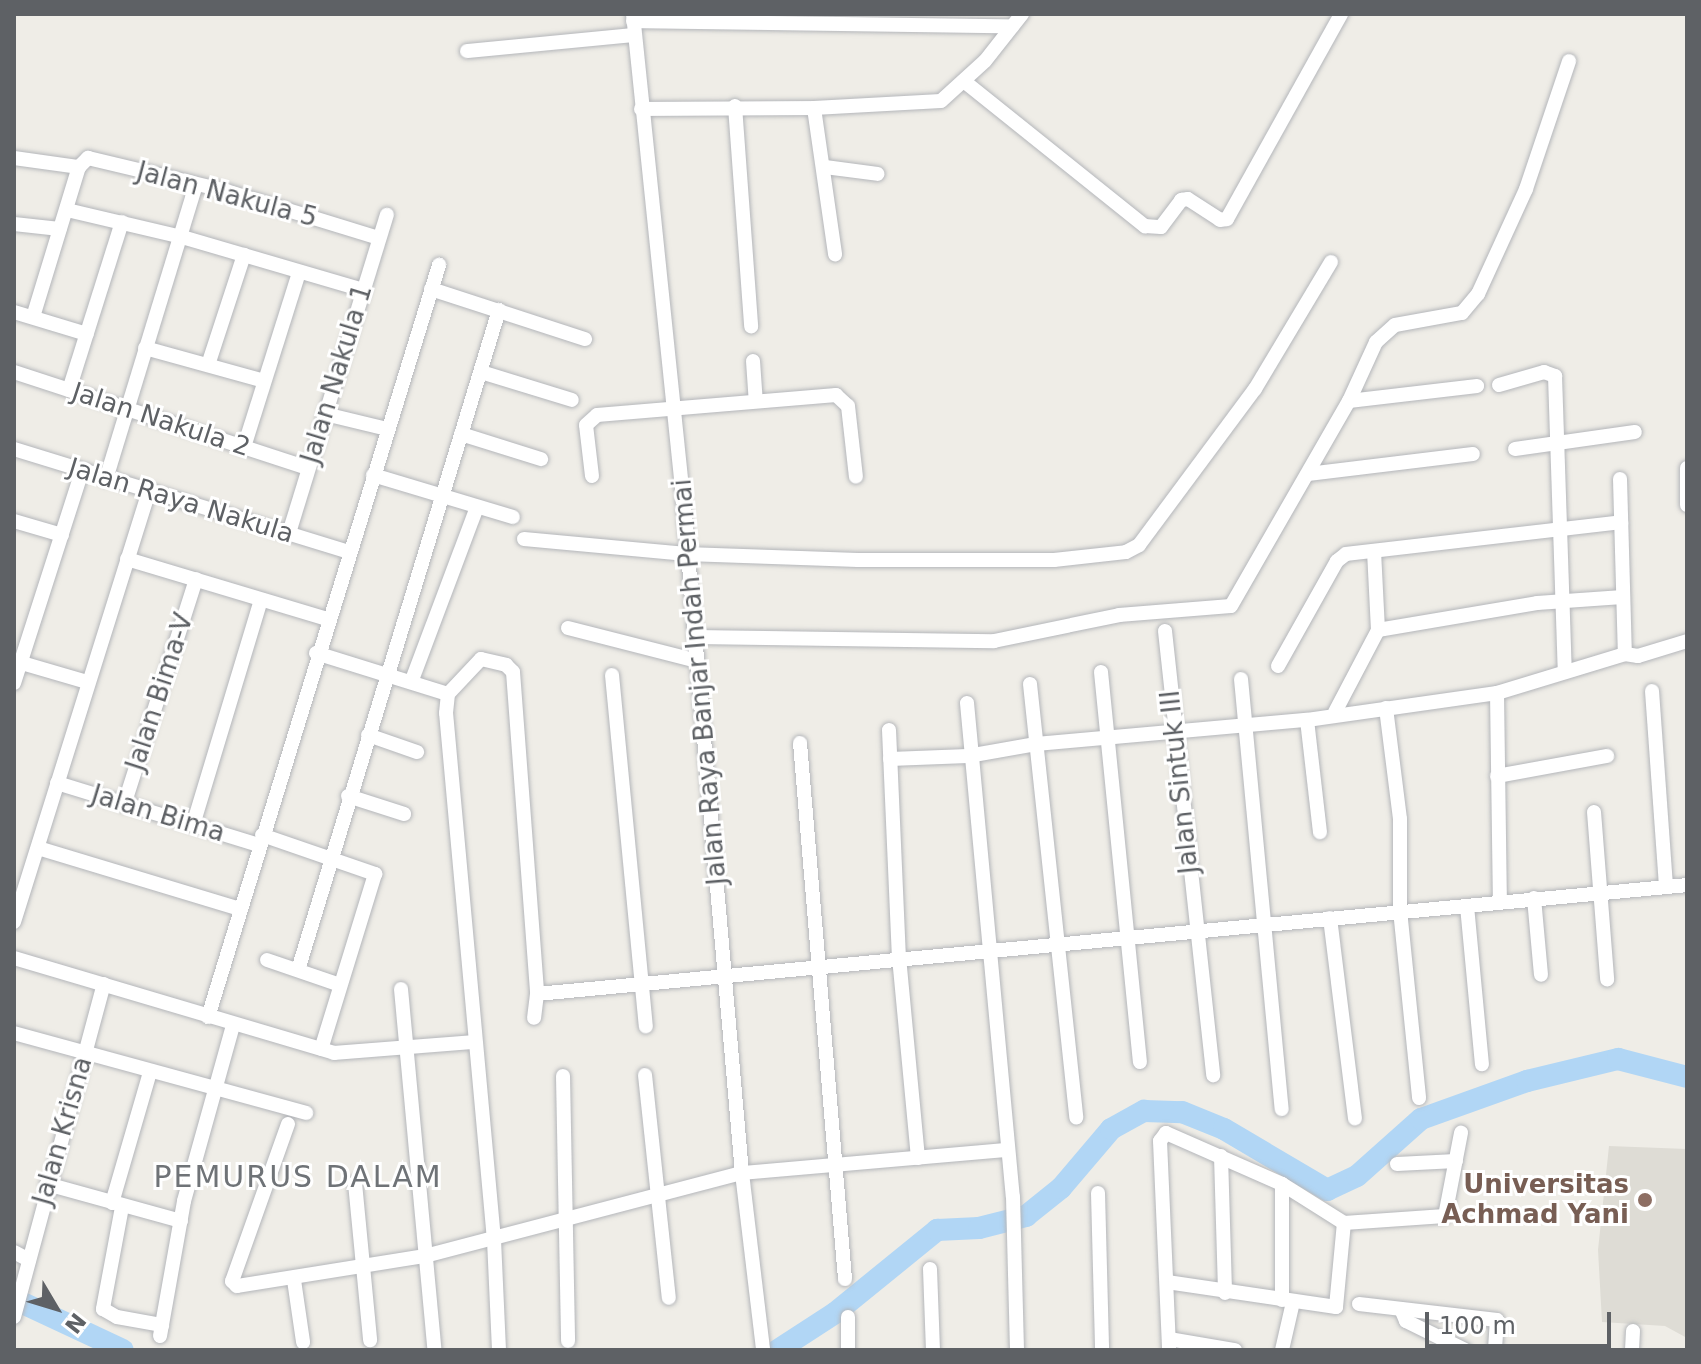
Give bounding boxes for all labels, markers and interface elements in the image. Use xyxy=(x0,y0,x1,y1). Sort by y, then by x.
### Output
street label: Jalan Nakula 5 xyxy=(133,156,321,234)
street label: Jalan Nakula 1 xyxy=(295,281,379,467)
street label: Jalan Nakula 2 xyxy=(68,376,254,464)
street label: Jalan Raya Nakula xyxy=(65,452,297,550)
street label: Jalan Raya Banjar Indah Permai xyxy=(667,478,733,886)
street label: Jalan Bima-V xyxy=(120,609,200,775)
street label: Jalan Sintuk III xyxy=(1155,689,1205,875)
street label: Jalan Bima xyxy=(88,779,228,849)
street label: Jalan Krisna xyxy=(27,1053,99,1209)
district label: PEMURUS DALAM xyxy=(153,1159,443,1195)
place label: Universitas Achmad Yani xyxy=(1441,1169,1629,1230)
marker: Universitas Achmad Yani xyxy=(1636,1191,1654,1209)
north arrow xyxy=(16,1268,96,1348)
scale bar xyxy=(1429,1296,1615,1346)
text: N xyxy=(60,1308,91,1338)
text: 100 m xyxy=(1439,1312,1516,1340)

